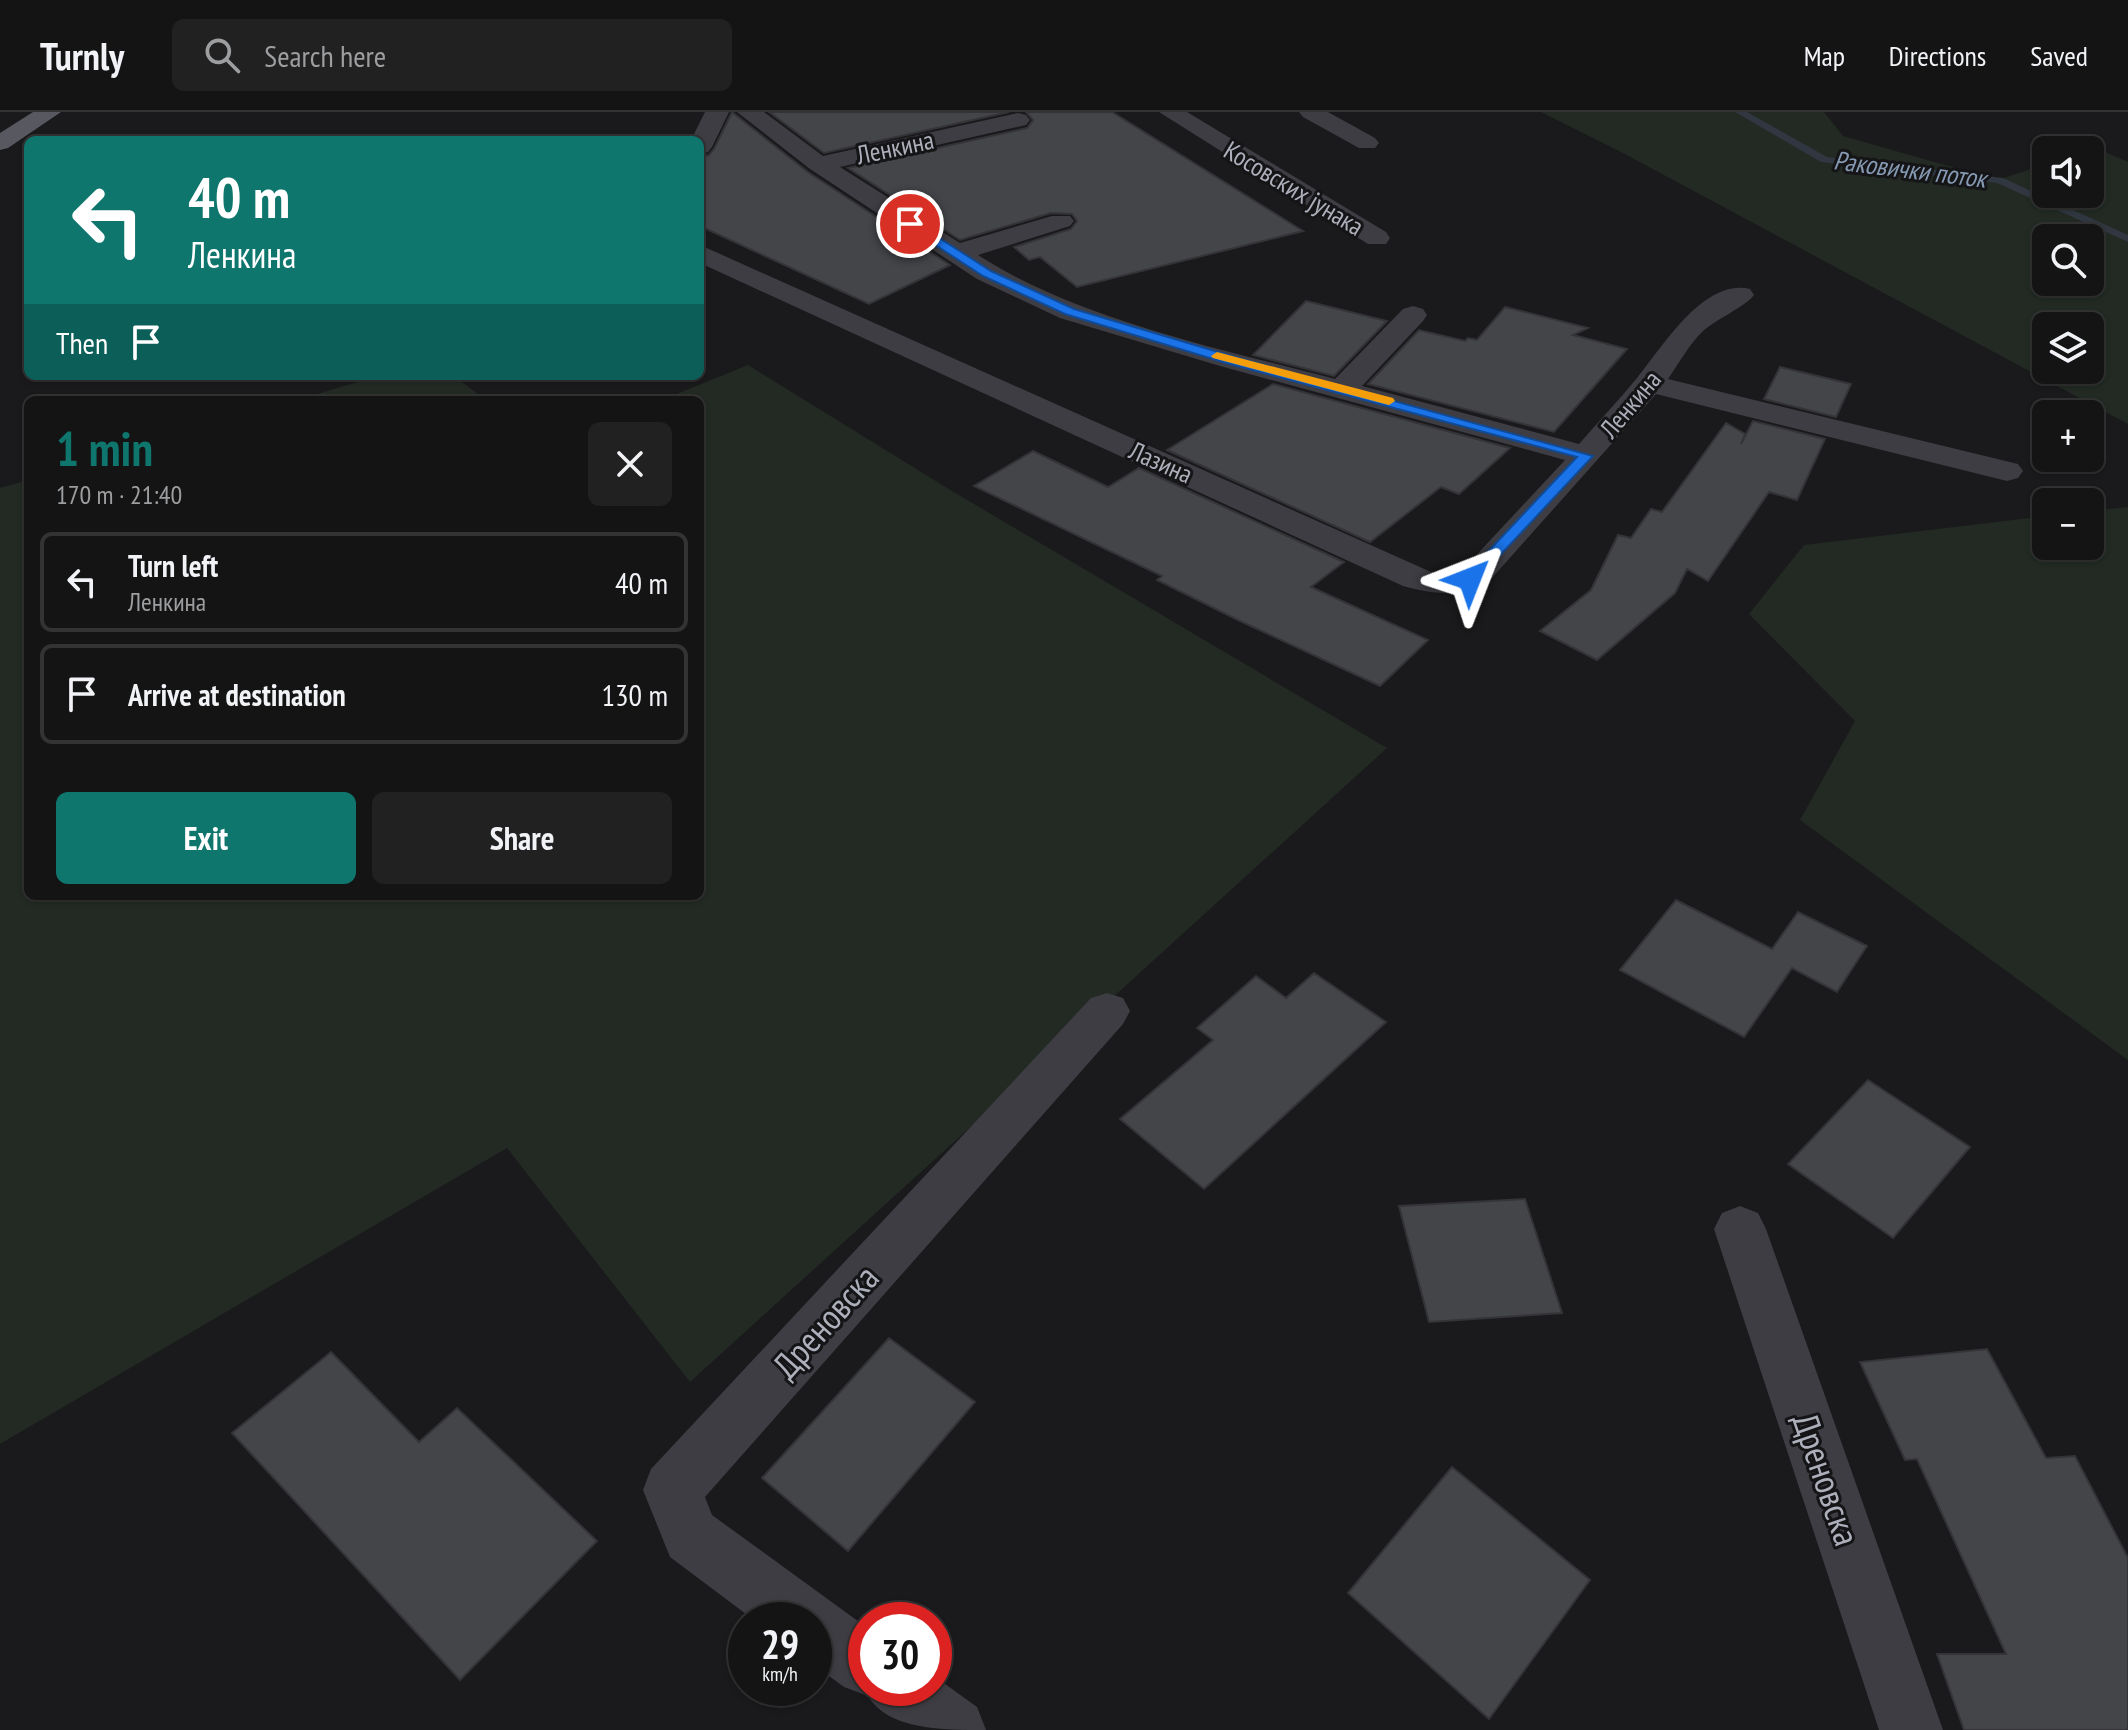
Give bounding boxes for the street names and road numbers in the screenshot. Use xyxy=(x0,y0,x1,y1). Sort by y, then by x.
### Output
street label: Ленкина xyxy=(852,123,937,171)
street label: Косовских јунака xyxy=(1218,133,1370,243)
street label: Ленкина xyxy=(1592,363,1668,445)
street label: Лазина xyxy=(1123,433,1198,490)
street label: Дреновска xyxy=(762,1254,888,1388)
street label: Дреновска xyxy=(1782,1407,1872,1551)

